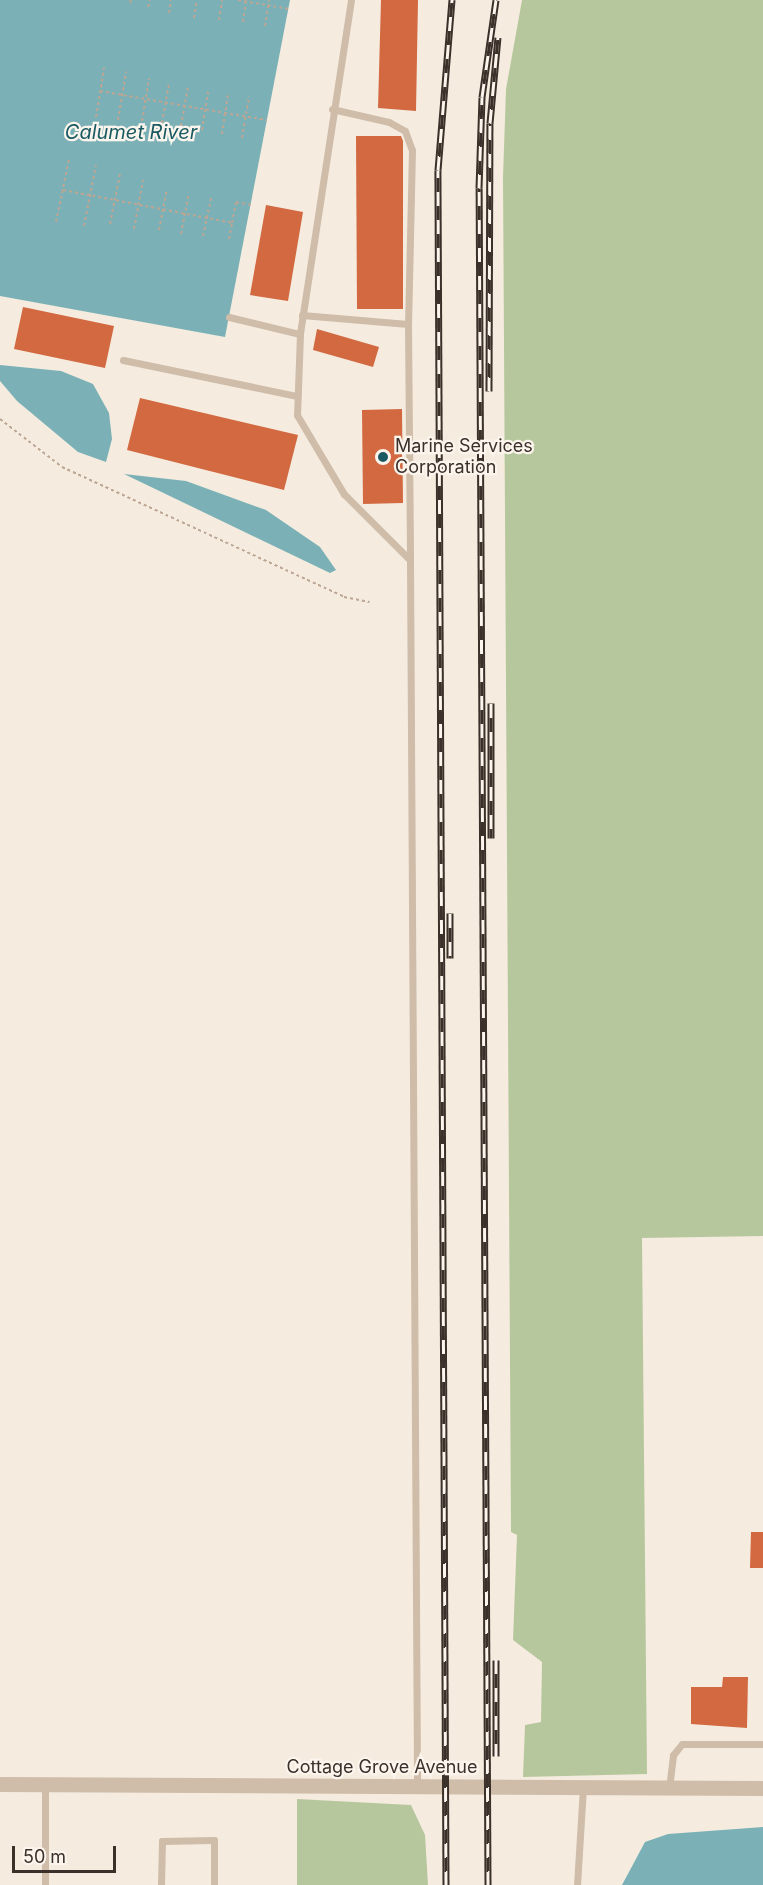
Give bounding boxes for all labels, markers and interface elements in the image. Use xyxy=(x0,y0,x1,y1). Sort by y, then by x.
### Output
water label: Calumet River xyxy=(65,120,197,144)
place label: Marine Services Corporation xyxy=(395,436,533,478)
marker: Marine Services Corporation xyxy=(376,450,390,464)
street label: Cottage Grove Avenue xyxy=(287,1756,477,1778)
scale bar xyxy=(15,1834,118,1872)
text: 50 m xyxy=(23,1846,66,1867)

